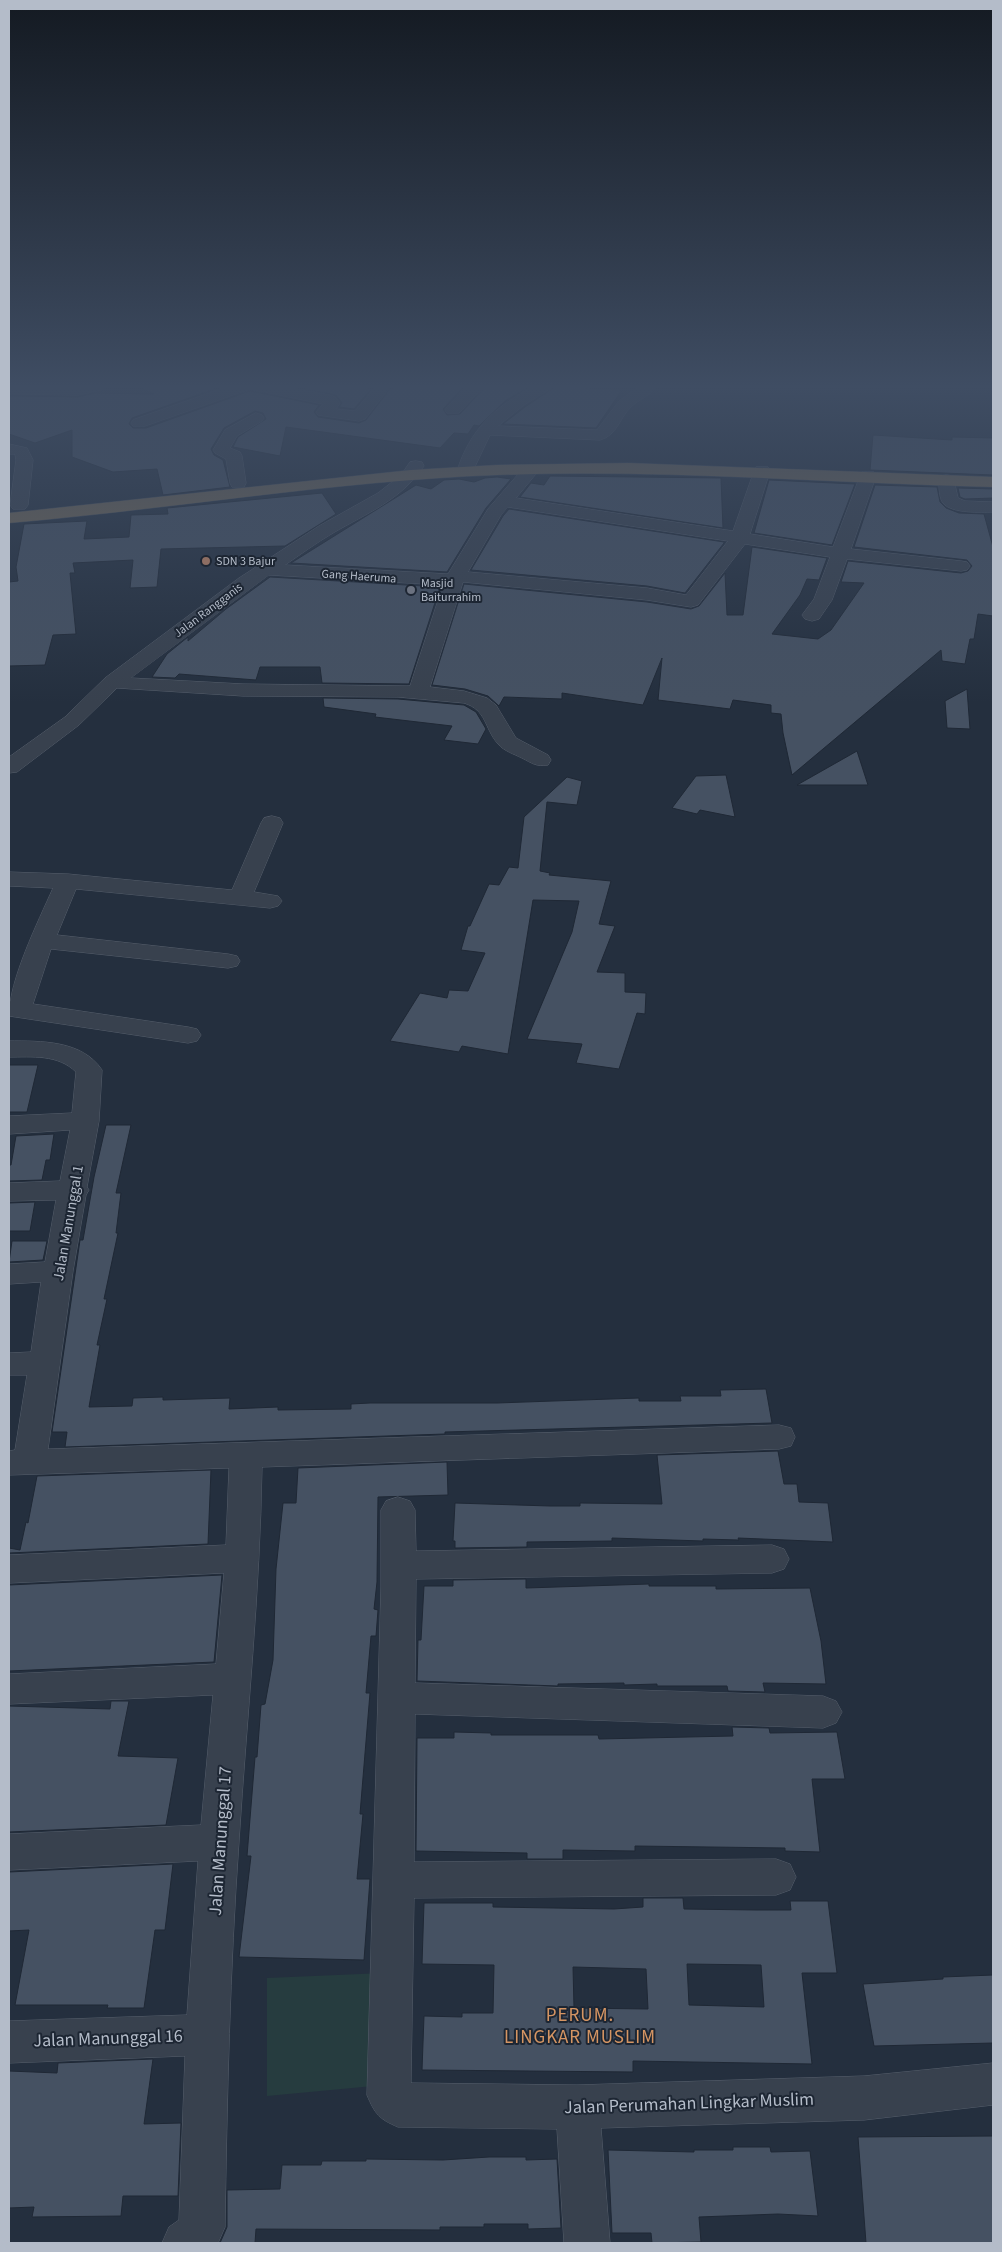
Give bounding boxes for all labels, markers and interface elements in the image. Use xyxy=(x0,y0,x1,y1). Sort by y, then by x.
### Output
place label: SDN 3 Bajur xyxy=(216,553,276,570)
marker: SDN 3 Bajur xyxy=(200,555,212,567)
street label: Gang Haeruma xyxy=(321,565,397,588)
place label: Masjid Baiturrahim xyxy=(421,575,481,606)
street label: Jalan Rangganis xyxy=(171,579,246,642)
marker: Masjid Baiturrahim xyxy=(405,584,417,596)
street label: Jalan Manunggal 1 xyxy=(48,1164,89,1283)
street label: Jalan Manunggal 17 xyxy=(203,1766,238,1916)
district label: PERUM. LINGKAR MUSLIM xyxy=(504,2002,656,2051)
street label: Jalan Manunggal 16 xyxy=(33,2023,183,2054)
street label: Jalan Perumahan Lingkar Muslim xyxy=(564,2087,814,2120)

